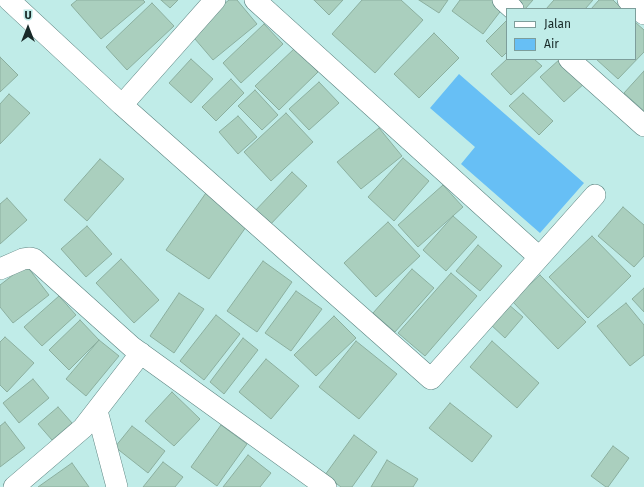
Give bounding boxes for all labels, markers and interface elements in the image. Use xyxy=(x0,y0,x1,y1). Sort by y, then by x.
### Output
north arrow xyxy=(8,8,48,48)
legend xyxy=(506,8,636,60)
text: U xyxy=(24,9,32,22)
text: Jalan xyxy=(544,17,571,31)
text: Air xyxy=(544,37,559,51)

